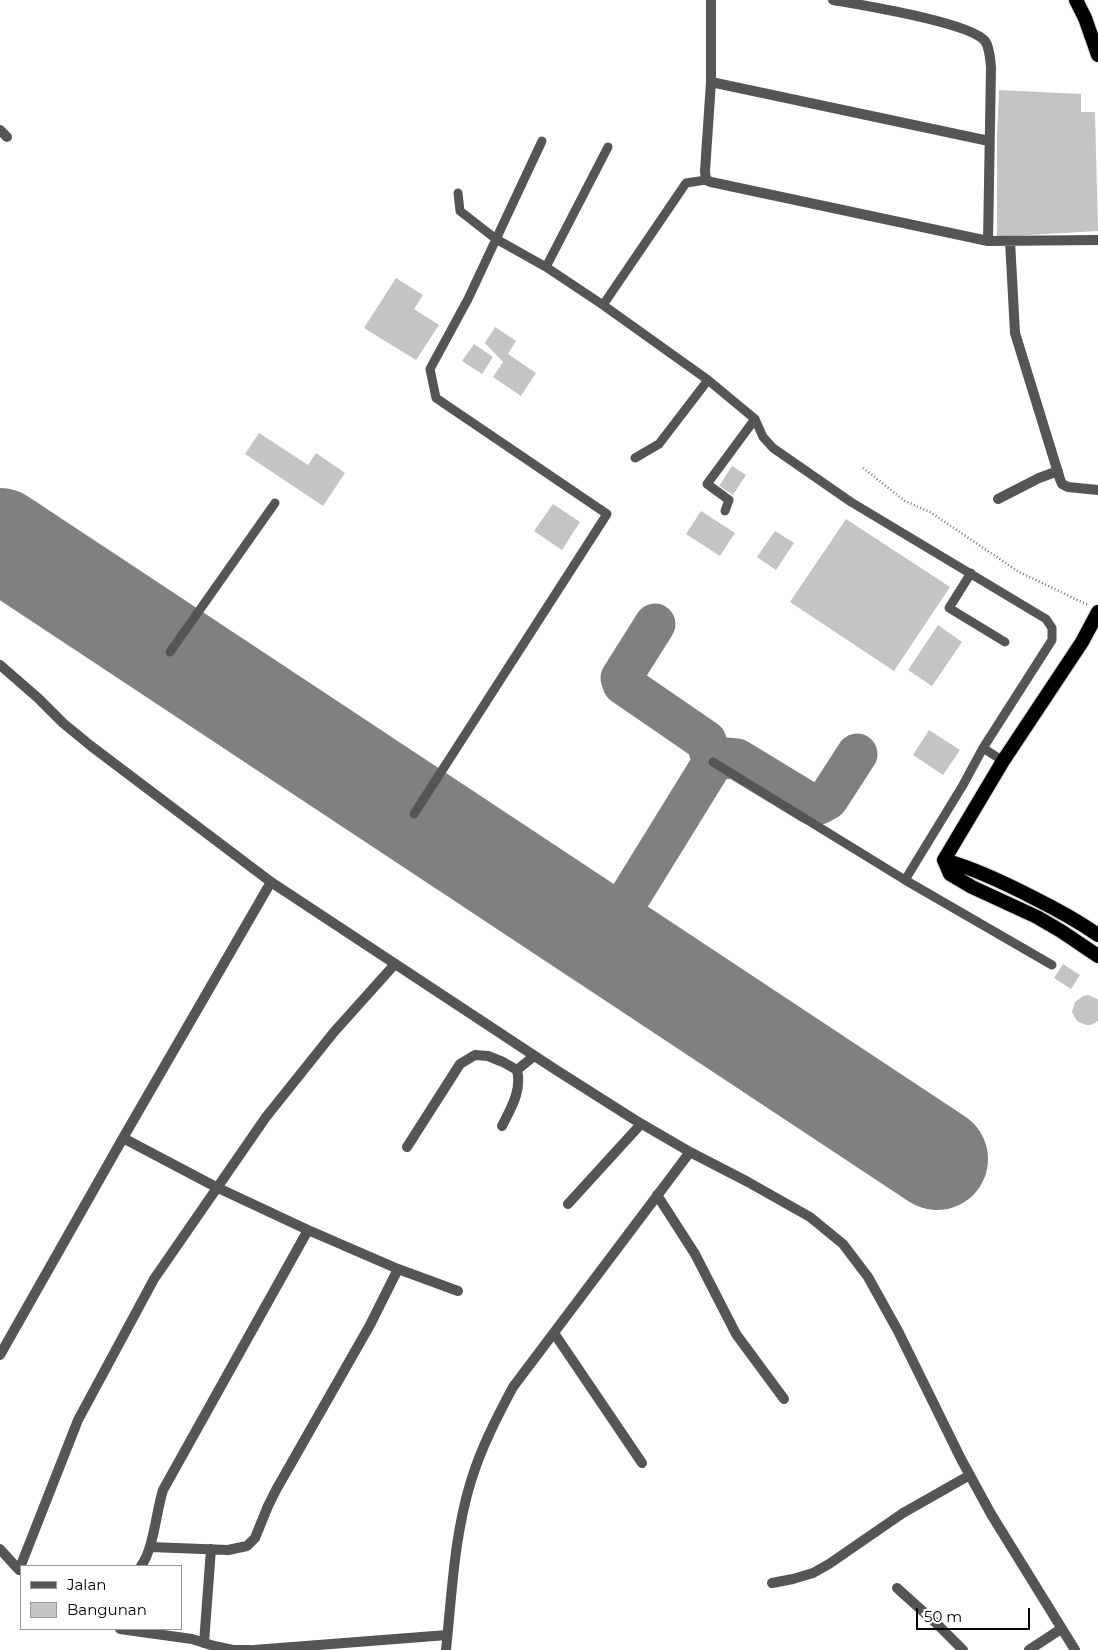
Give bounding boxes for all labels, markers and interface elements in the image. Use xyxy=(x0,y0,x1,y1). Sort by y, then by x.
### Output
legend xyxy=(20,1565,182,1630)
text: Jalan xyxy=(67,1575,106,1594)
scale bar xyxy=(918,1598,1032,1630)
text: Bangunan xyxy=(67,1600,147,1619)
text: 50 m xyxy=(924,1607,962,1626)

